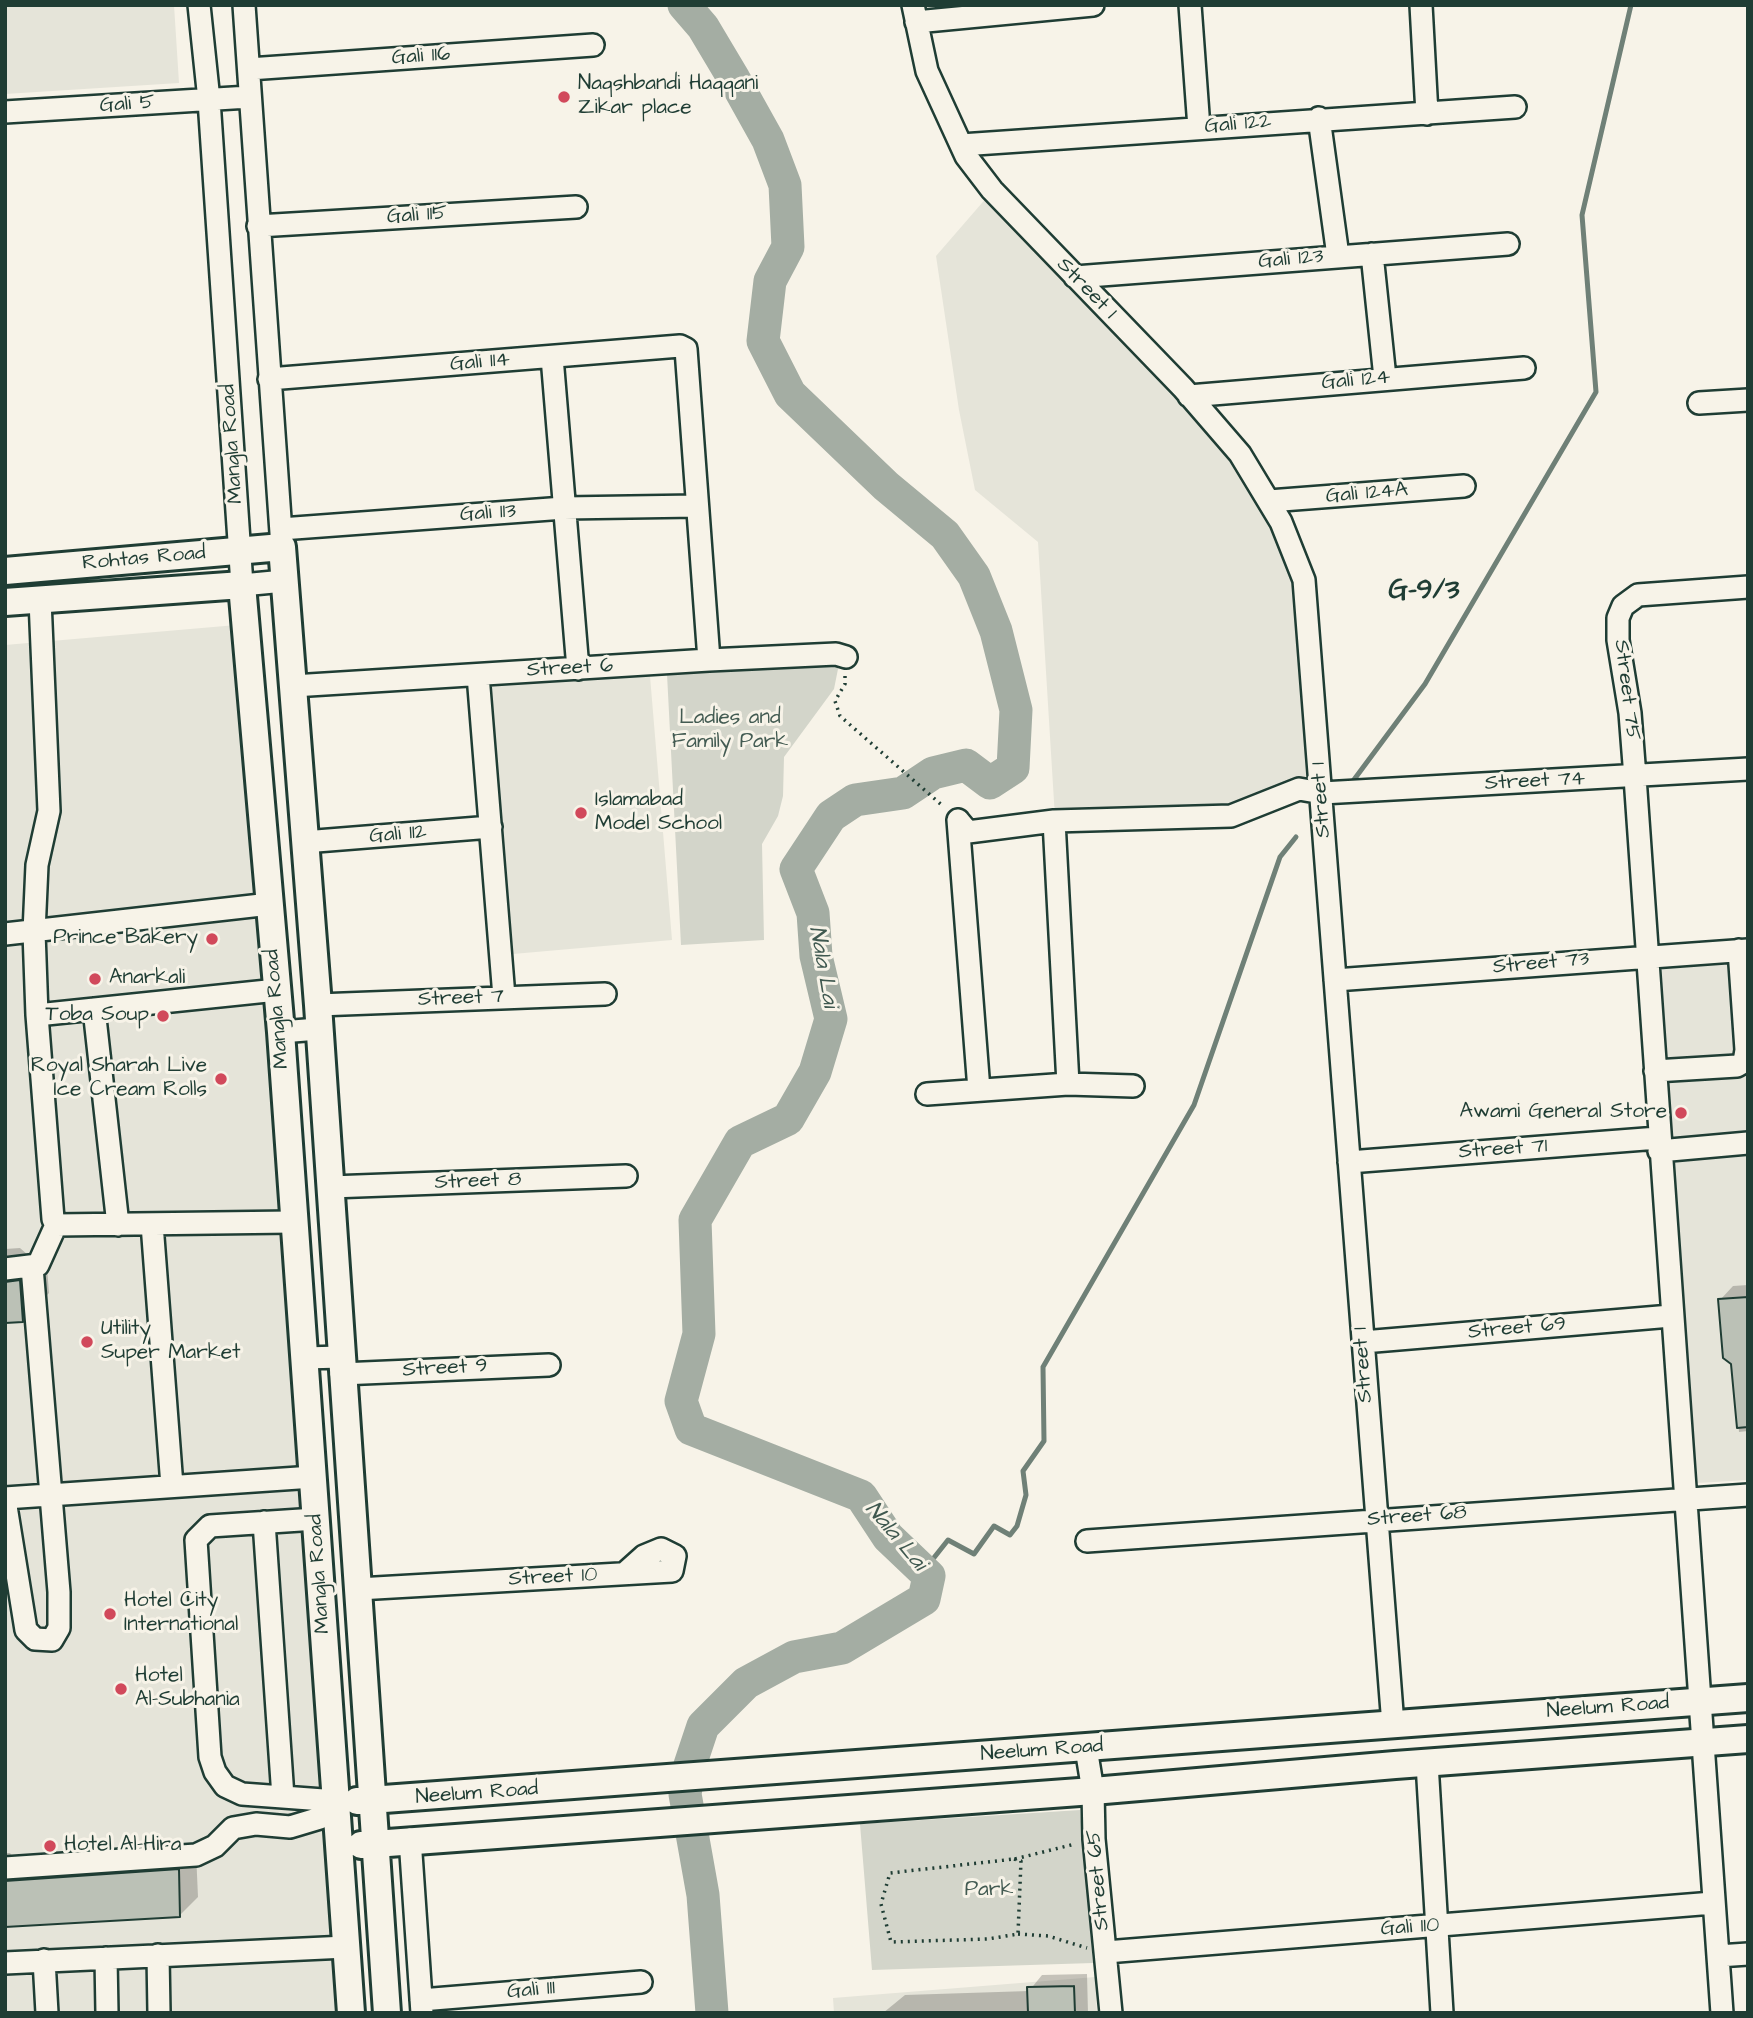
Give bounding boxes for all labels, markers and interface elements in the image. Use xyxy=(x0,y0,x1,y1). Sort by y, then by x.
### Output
street label: Gali 116 xyxy=(391,42,451,72)
place label: Naqshbandi Haqqani Zikar place xyxy=(578,72,758,122)
marker: Naqshbandi Haqqani Zikar place xyxy=(556,89,572,105)
street label: Gali 5 xyxy=(99,91,155,119)
street label: Gali 122 xyxy=(1204,110,1272,140)
street label: Gali 115 xyxy=(386,201,448,231)
street label: Gali 123 xyxy=(1257,245,1325,275)
street label: Street 1 xyxy=(1051,253,1121,325)
street label: Gali 114 xyxy=(449,348,511,378)
street label: Gali 124 xyxy=(1320,365,1392,397)
street label: Mangla Road xyxy=(216,383,250,505)
street label: Gali 124A xyxy=(1325,478,1409,510)
street label: Gali 113 xyxy=(459,499,517,529)
street label: Rohtas Road xyxy=(81,541,207,577)
district label: G-9/3 xyxy=(1388,575,1460,609)
street label: Street 75 xyxy=(1607,638,1645,742)
street label: Street 6 xyxy=(526,654,614,684)
park label: Ladies and Family Park xyxy=(672,706,788,756)
street label: Street 1 xyxy=(1307,761,1337,839)
street label: Street 74 xyxy=(1484,767,1586,797)
place label: Islamabad Model School xyxy=(595,788,722,838)
marker: Islamabad Model School xyxy=(573,805,589,821)
street label: Gali 112 xyxy=(368,820,428,850)
water label: Nala Lai xyxy=(801,924,843,1010)
place label: Prince Bakery xyxy=(53,926,198,952)
marker: Prince Bakery xyxy=(204,931,220,947)
street label: Street 73 xyxy=(1492,947,1590,981)
street label: Mangla Road xyxy=(260,948,296,1070)
place label: Anarkali xyxy=(109,966,185,992)
marker: Anarkali xyxy=(87,971,103,987)
street label: Street 7 xyxy=(418,985,504,1013)
place label: Toba Soup xyxy=(46,1003,149,1029)
marker: Toba Soup xyxy=(155,1008,171,1024)
place label: Royal Sharah Live Ice Cream Rolls xyxy=(31,1054,207,1104)
marker: Royal Sharah Live Ice Cream Rolls xyxy=(213,1071,229,1087)
place label: Awami General Store xyxy=(1459,1100,1667,1126)
marker: Awami General Store xyxy=(1673,1105,1689,1121)
street label: Street 71 xyxy=(1458,1134,1548,1166)
street label: Street 8 xyxy=(434,1168,522,1196)
street label: Street 69 xyxy=(1467,1312,1567,1346)
place label: Utility Super Market xyxy=(101,1317,241,1367)
street label: Street 1 xyxy=(1349,1326,1379,1404)
marker: Utility Super Market xyxy=(79,1334,95,1350)
street label: Street 9 xyxy=(402,1354,488,1384)
water label: Nala Lai xyxy=(858,1497,932,1577)
street label: Street 68 xyxy=(1366,1501,1468,1533)
street label: Mangla Road xyxy=(303,1513,337,1635)
street label: Street 10 xyxy=(508,1563,598,1593)
place label: Hotel City International xyxy=(124,1589,238,1639)
marker: Hotel City International xyxy=(102,1606,118,1622)
place label: Hotel Al-Subhania xyxy=(135,1664,240,1714)
marker: Hotel Al-Subhania xyxy=(113,1681,129,1697)
street label: Neelum Road xyxy=(1546,1691,1670,1725)
street label: Neelum Road xyxy=(980,1734,1104,1768)
street label: Neelum Road xyxy=(415,1777,539,1811)
street label: Street 65 xyxy=(1082,1828,1116,1932)
place label: Hotel Al-Hira xyxy=(64,1833,182,1859)
marker: Hotel Al-Hira xyxy=(42,1838,58,1854)
park label: Park xyxy=(965,1878,1013,1904)
street label: Gali 110 xyxy=(1380,1913,1440,1943)
street label: Gali 111 xyxy=(506,1976,556,2006)

